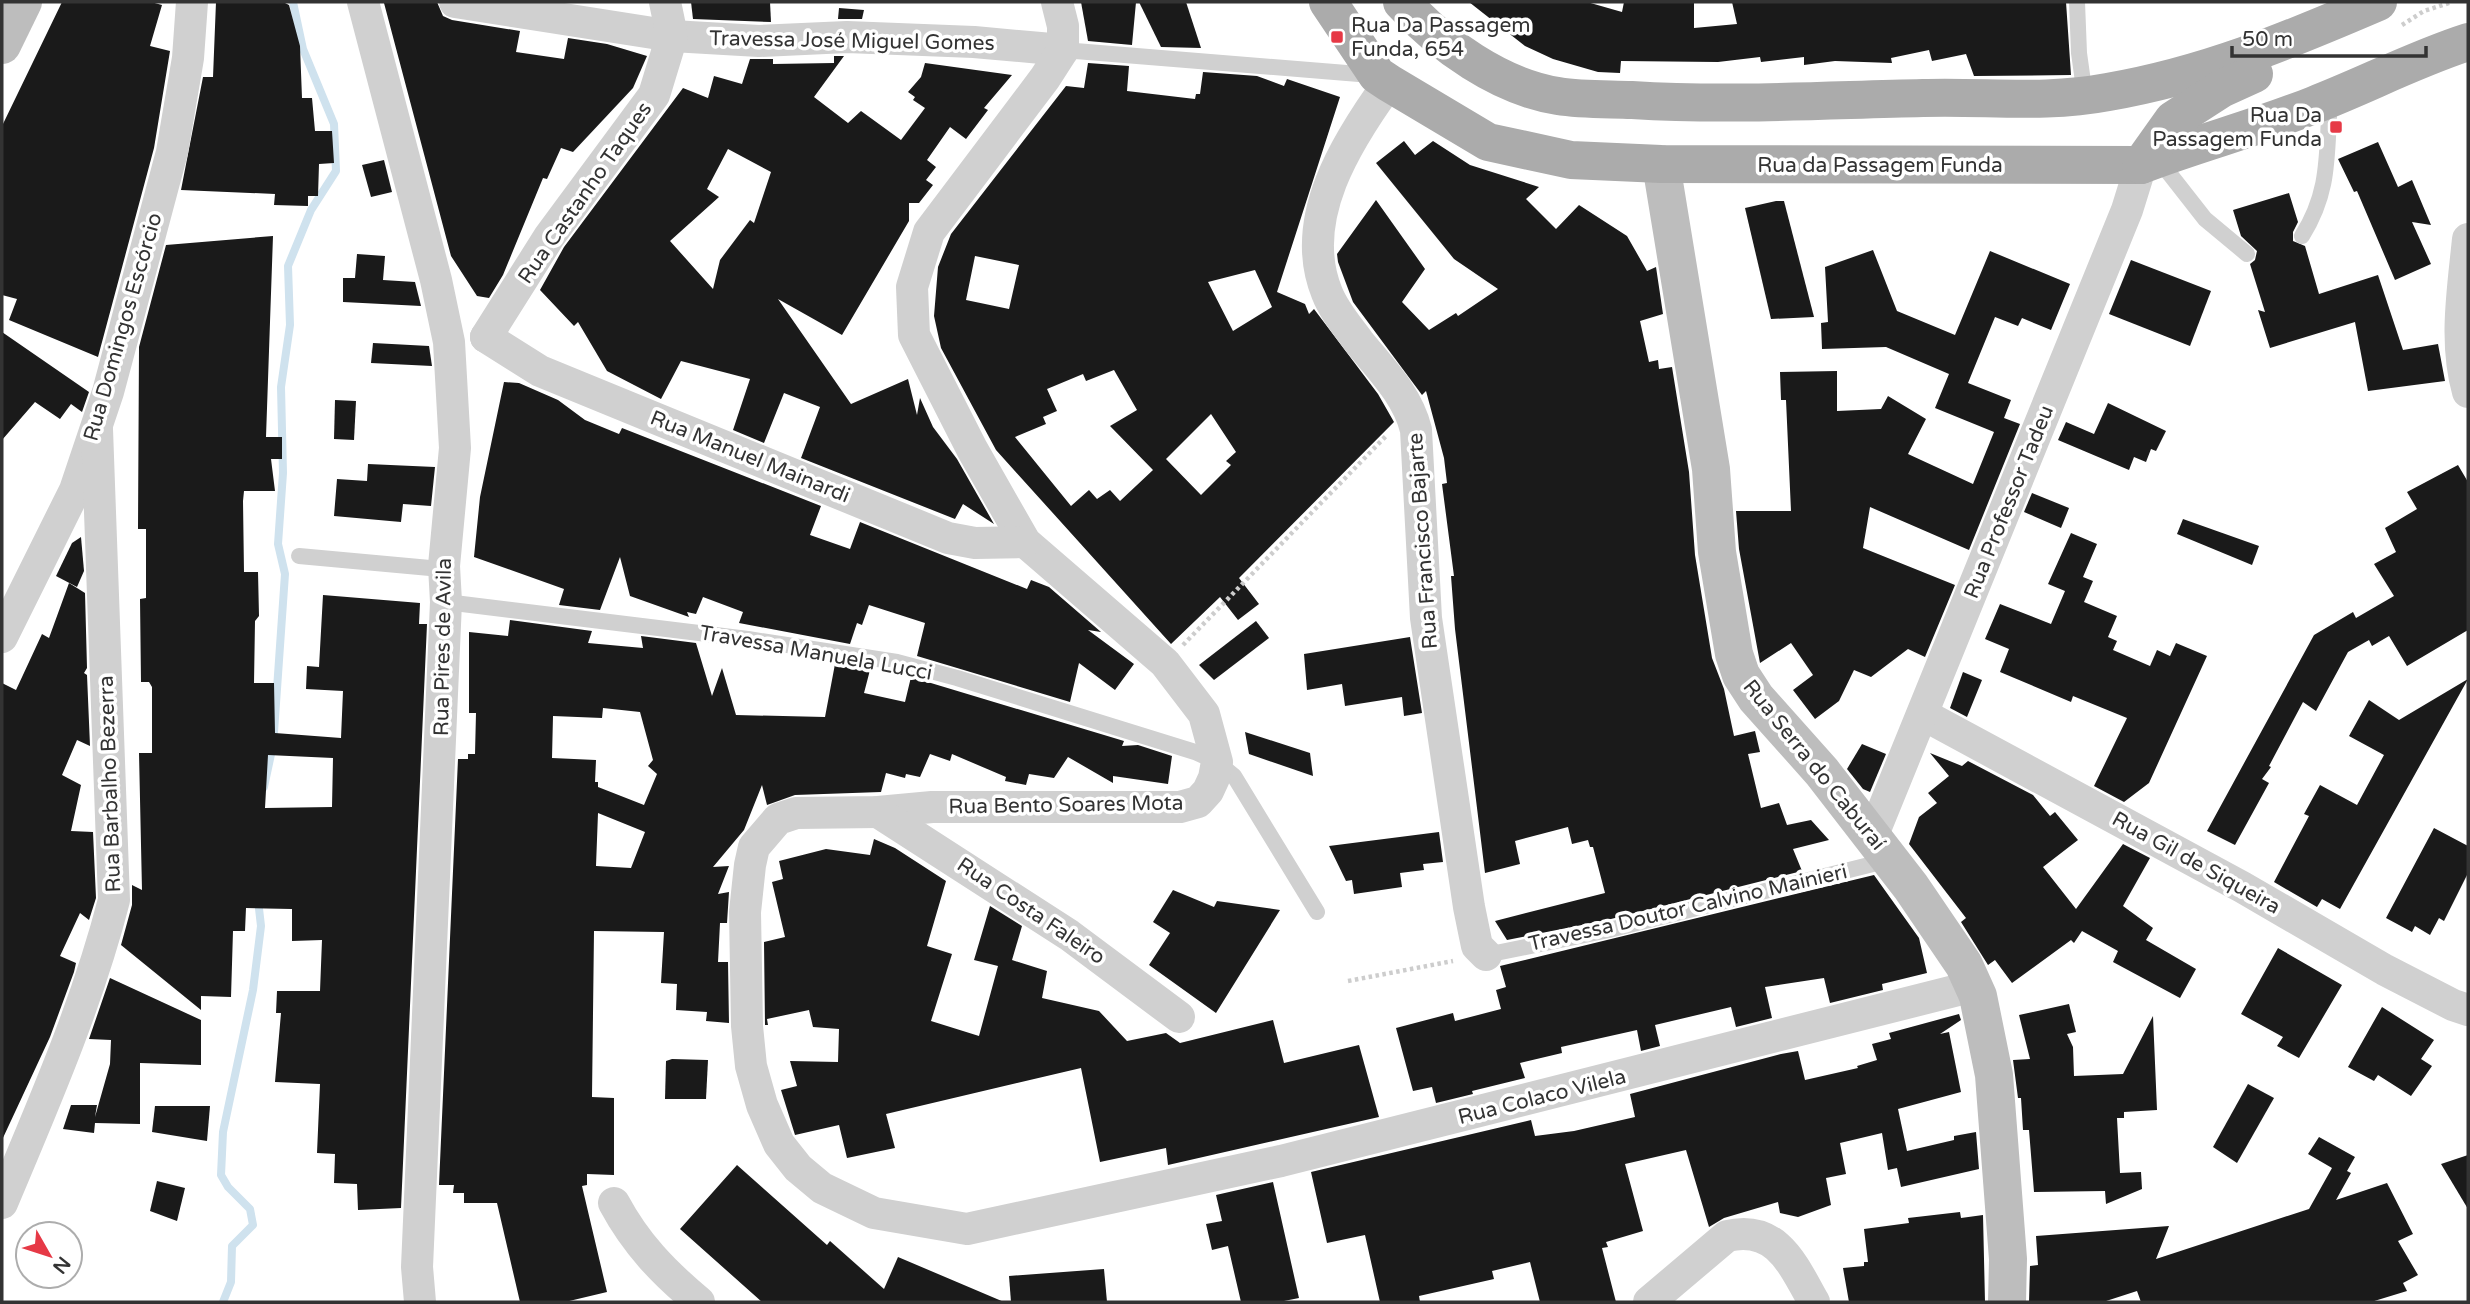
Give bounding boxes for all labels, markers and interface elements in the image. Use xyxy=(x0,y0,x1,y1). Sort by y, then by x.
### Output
place label: Rua Da Passagem Funda, 654 xyxy=(1351,13,1531,62)
scale bar xyxy=(2232,14,2426,58)
street label: Travessa José Miguel Gomes xyxy=(709,26,995,56)
text: 50 m xyxy=(2242,27,2293,52)
marker: Rua Da Passagem Funda, 654 xyxy=(1329,29,1345,45)
street label: Rua Castanho Taques xyxy=(513,97,657,289)
place label: Rua Da Passagem Funda xyxy=(2152,103,2322,152)
marker: Rua Da Passagem Funda xyxy=(2328,119,2344,135)
street label: Rua da Passagem Funda xyxy=(1757,153,2003,178)
street label: Rua Domingos Escórcio xyxy=(78,210,168,444)
street label: Rua Professor Tadeu xyxy=(1959,402,2059,602)
street label: Rua Manuel Mainardi xyxy=(646,405,854,509)
street label: Rua Francisco Bajarte xyxy=(1403,432,1443,650)
street label: Rua Pires de Avila xyxy=(429,558,457,736)
street label: Travessa Manuela Lucci xyxy=(698,620,934,686)
street label: Rua Barbalho Bezerra xyxy=(94,675,126,893)
street label: Rua Serra do Caburaí xyxy=(1738,675,1890,855)
street label: Rua Bento Soares Mota xyxy=(948,790,1184,820)
street label: Rua Gil de Siqueira xyxy=(2108,806,2284,920)
street label: Rua Costa Faleiro xyxy=(952,852,1110,970)
street label: Travessa Doutor Calvino Mainieri xyxy=(1526,859,1850,957)
street label: Rua Colaco Vilela xyxy=(1455,1064,1629,1130)
north arrow xyxy=(14,1220,84,1290)
text: N xyxy=(48,1252,75,1278)

